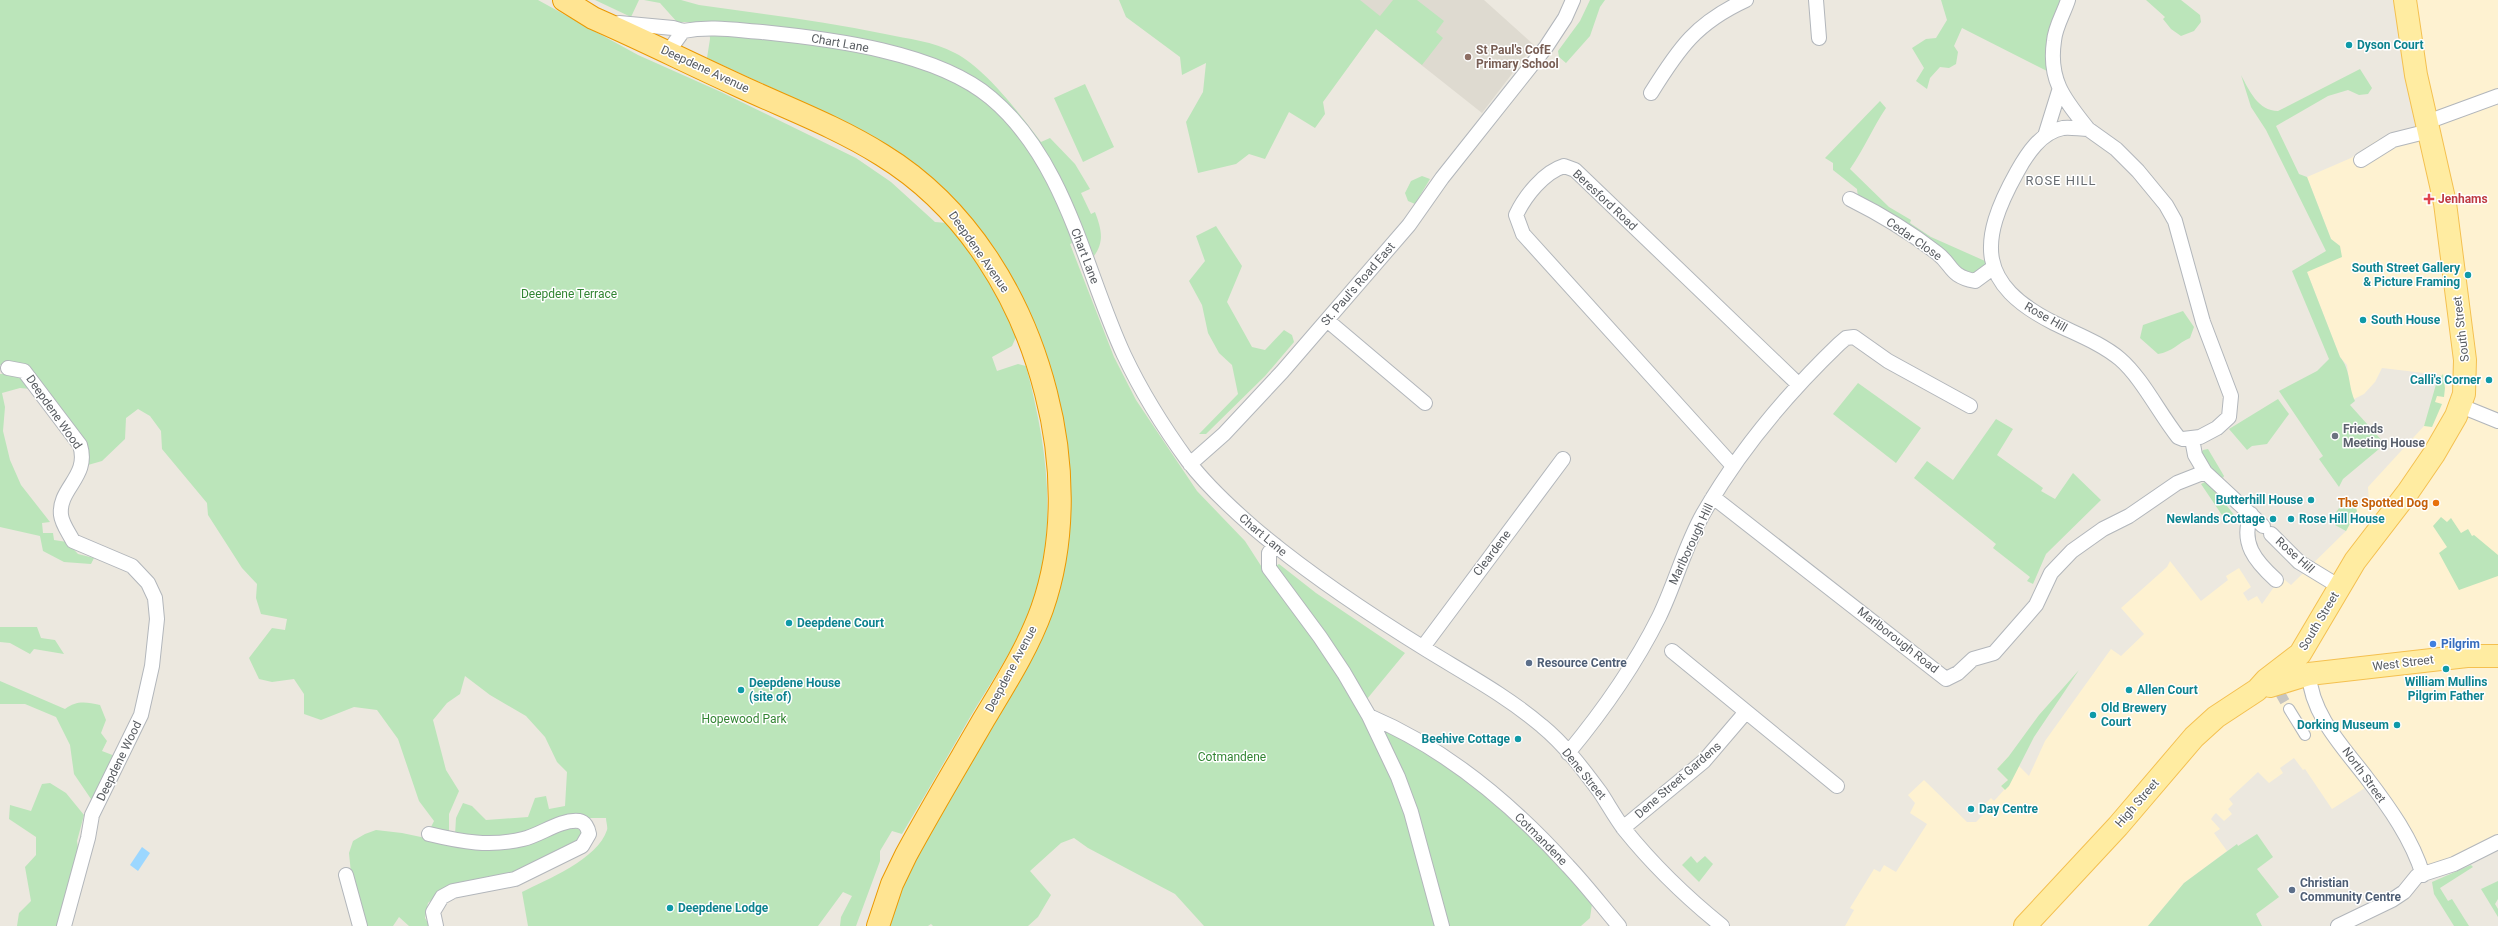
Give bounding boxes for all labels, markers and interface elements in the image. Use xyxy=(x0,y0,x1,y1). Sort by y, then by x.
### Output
street label: Chart Lane xyxy=(810,31,870,55)
place label: Dyson Court xyxy=(2357,38,2424,52)
marker: Dyson Court xyxy=(2344,40,2354,50)
street label: Deepdene Avenue xyxy=(659,42,751,96)
place label: St Paul's CofE Primary School xyxy=(1476,43,1559,71)
marker: St Paul's CofE Primary School xyxy=(1463,52,1473,62)
street label: Beresford Road xyxy=(1570,167,1640,233)
district label: ROSE HILL xyxy=(2025,173,2097,188)
place label: Jenhams xyxy=(2438,192,2488,206)
marker: Jenhams xyxy=(2423,193,2435,205)
street label: Deepdene Avenue xyxy=(946,209,1012,295)
street label: Cedar Close xyxy=(1884,215,1944,263)
street label: Chart Lane xyxy=(1068,226,1102,286)
street label: St. Paul's Road East xyxy=(1318,240,1398,328)
place label: South Street Gallery & Picture Framing xyxy=(2352,261,2461,289)
marker: South Street Gallery & Picture Framing xyxy=(2463,270,2473,280)
park label: Deepdene Terrace xyxy=(521,287,617,301)
street label: South Street xyxy=(2450,295,2472,362)
street label: Rose Hill xyxy=(2022,299,2070,335)
place label: South House xyxy=(2371,313,2441,327)
marker: South House xyxy=(2358,315,2368,325)
street label: Deepdene Wood xyxy=(23,372,85,452)
place label: Calli's Corner xyxy=(2410,373,2482,387)
marker: Calli's Corner xyxy=(2484,375,2494,385)
place label: Friends Meeting House xyxy=(2343,422,2425,450)
marker: Friends Meeting House xyxy=(2330,431,2340,441)
place label: Butterhill House xyxy=(2216,493,2304,507)
marker: Butterhill House xyxy=(2306,495,2316,505)
place label: The Spotted Dog xyxy=(2338,496,2428,510)
marker: The Spotted Dog xyxy=(2431,498,2441,508)
street label: Marlborough Hill xyxy=(1666,501,1716,587)
street label: Chart Lane xyxy=(1236,511,1290,559)
place label: Newlands Cottage xyxy=(2167,512,2266,526)
place label: Rose Hill House xyxy=(2299,512,2385,526)
marker: Newlands Cottage xyxy=(2268,514,2278,524)
marker: Rose Hill House xyxy=(2286,514,2296,524)
street label: Cleardene xyxy=(1470,527,1514,579)
street label: Rose Hill xyxy=(2273,534,2317,576)
street label: South Street xyxy=(2296,589,2342,653)
street label: Marlborough Road xyxy=(1855,604,1941,676)
place label: Deepdene Court xyxy=(797,616,884,630)
marker: Deepdene Court xyxy=(784,618,794,628)
street label: Deepdene Avenue xyxy=(982,623,1040,715)
place label: Pilgrim xyxy=(2441,637,2480,651)
marker: Pilgrim xyxy=(2428,639,2438,649)
street label: West Street xyxy=(2372,652,2434,674)
place label: Resource Centre xyxy=(1537,656,1627,670)
marker: Resource Centre xyxy=(1524,658,1534,668)
marker: William Mullins Pilgrim Father xyxy=(2441,664,2451,674)
place label: William Mullins Pilgrim Father xyxy=(2405,675,2487,703)
place label: Deepdene House (site of) xyxy=(749,676,841,704)
place label: Allen Court xyxy=(2137,683,2198,697)
marker: Deepdene House (site of) xyxy=(736,685,746,695)
marker: Allen Court xyxy=(2124,685,2134,695)
place label: Old Brewery Court xyxy=(2101,701,2167,729)
marker: Old Brewery Court xyxy=(2088,710,2098,720)
park label: Hopewood Park xyxy=(701,712,787,726)
place label: Dorking Museum xyxy=(2297,718,2389,732)
street label: Deepdene Wood xyxy=(94,719,144,803)
marker: Dorking Museum xyxy=(2392,720,2402,730)
place label: Beehive Cottage xyxy=(1422,732,1511,746)
marker: Beehive Cottage xyxy=(1513,734,1523,744)
street label: Dene Street Gardens xyxy=(1632,739,1724,821)
street label: North Street xyxy=(2339,745,2389,805)
street label: Dene Street xyxy=(1559,746,1609,802)
park label: Cotmandene xyxy=(1198,750,1266,764)
street label: High Street xyxy=(2112,776,2162,830)
place label: Day Centre xyxy=(1979,802,2039,816)
marker: Day Centre xyxy=(1966,804,1976,814)
street label: Cotmandene xyxy=(1512,810,1570,868)
place label: Christian Community Centre xyxy=(2300,876,2402,904)
marker: Christian Community Centre xyxy=(2287,885,2297,895)
place label: Deepdene Lodge xyxy=(678,901,769,915)
marker: Deepdene Lodge xyxy=(665,903,675,913)

